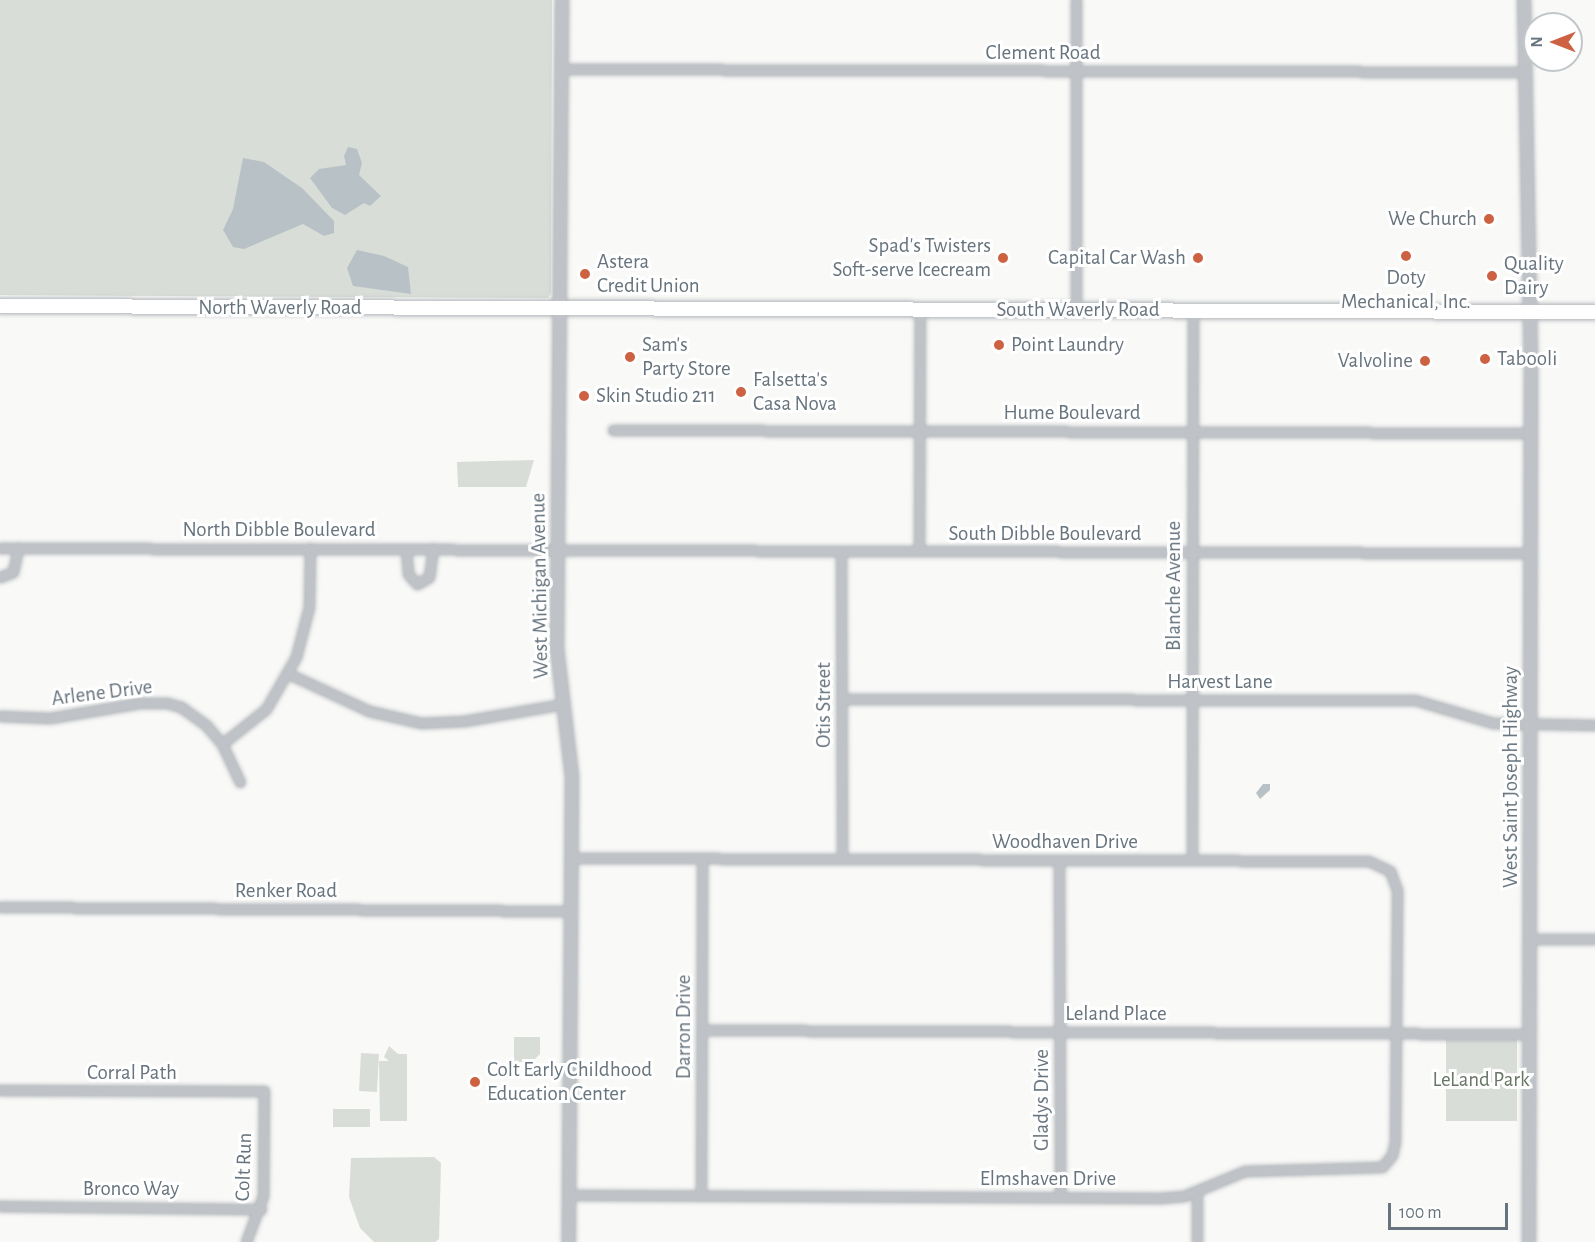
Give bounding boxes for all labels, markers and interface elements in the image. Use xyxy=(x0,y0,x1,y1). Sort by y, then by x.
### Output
north arrow xyxy=(1523,12,1583,72)
text: N xyxy=(1529,36,1545,48)
street label: Clement Road xyxy=(985,40,1101,66)
place label: We Church xyxy=(1388,206,1477,232)
marker: We Church xyxy=(1482,212,1496,226)
place label: Spad's Twisters Soft-serve Icecream xyxy=(832,233,991,283)
place label: Capital Car Wash xyxy=(1048,245,1186,271)
place label: Astera Credit Union xyxy=(597,249,700,299)
marker: Doty Mechanical, Inc. xyxy=(1399,249,1413,263)
marker: Spad's Twisters Soft-serve Icecream xyxy=(996,251,1010,265)
marker: Capital Car Wash xyxy=(1191,251,1205,265)
place label: Quality Dairy xyxy=(1504,251,1564,301)
place label: Doty Mechanical, Inc. xyxy=(1341,265,1471,315)
marker: Astera Credit Union xyxy=(578,267,592,281)
marker: Quality Dairy xyxy=(1485,269,1499,283)
street label: North Waverly Road xyxy=(198,295,362,321)
street label: South Waverly Road xyxy=(996,297,1160,323)
place label: Sam's Party Store xyxy=(642,332,731,382)
place label: Point Laundry xyxy=(1011,332,1124,358)
marker: Point Laundry xyxy=(992,338,1006,352)
place label: Tabooli xyxy=(1497,346,1557,372)
place label: Valvoline xyxy=(1338,348,1413,374)
marker: Sam's Party Store xyxy=(623,350,637,364)
marker: Tabooli xyxy=(1478,352,1492,366)
marker: Valvoline xyxy=(1418,354,1432,368)
place label: Falsetta's Casa Nova xyxy=(753,367,837,417)
place label: Skin Studio 211 xyxy=(596,383,716,409)
marker: Falsetta's Casa Nova xyxy=(734,385,748,399)
marker: Skin Studio 211 xyxy=(577,389,591,403)
street label: Hume Boulevard xyxy=(1003,400,1141,426)
street label: West Michigan Avenue xyxy=(526,493,554,679)
street label: North Dibble Boulevard xyxy=(182,517,376,543)
street label: South Dibble Boulevard xyxy=(949,521,1141,547)
street label: Blanche Avenue xyxy=(1161,521,1187,651)
street label: Otis Street xyxy=(811,662,837,748)
street label: West Saint Joseph Highway xyxy=(1498,666,1524,888)
street label: Harvest Lane xyxy=(1167,669,1273,695)
street label: Arlene Drive xyxy=(50,674,154,712)
street label: Woodhaven Drive xyxy=(992,829,1138,855)
street label: Renker Road xyxy=(235,878,337,904)
street label: Darron Drive xyxy=(671,975,697,1079)
street label: Leland Place xyxy=(1065,1001,1167,1027)
street label: Gladys Drive xyxy=(1029,1049,1055,1151)
place label: Colt Early Childhood Education Center xyxy=(487,1057,652,1107)
street label: Corral Path xyxy=(87,1060,177,1086)
park label: LeLand Park xyxy=(1432,1067,1530,1093)
marker: Colt Early Childhood Education Center xyxy=(468,1075,482,1089)
street label: Colt Run xyxy=(230,1132,258,1202)
street label: Elmshaven Drive xyxy=(980,1166,1116,1192)
street label: Bronco Way xyxy=(83,1176,179,1202)
scale bar xyxy=(1391,1191,1511,1229)
text: 100 m xyxy=(1399,1204,1442,1222)

